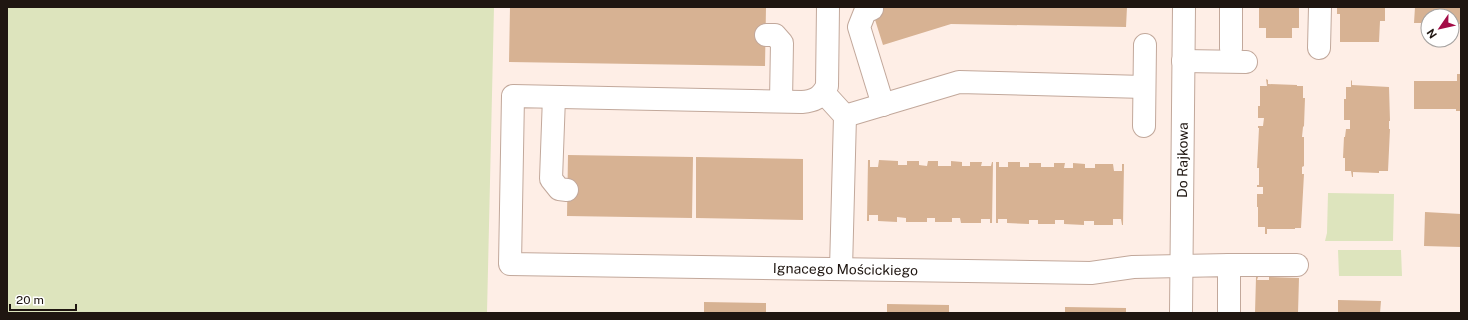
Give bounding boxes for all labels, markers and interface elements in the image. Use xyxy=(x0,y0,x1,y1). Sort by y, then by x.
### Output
north arrow xyxy=(1420,8,1460,48)
text: N xyxy=(1424,27,1439,41)
street label: Do Rajkowa xyxy=(1174,122,1191,198)
street label: Ignacego Mościckiego xyxy=(773,260,918,278)
scale bar xyxy=(10,286,76,312)
text: 20 m xyxy=(16,293,44,307)

